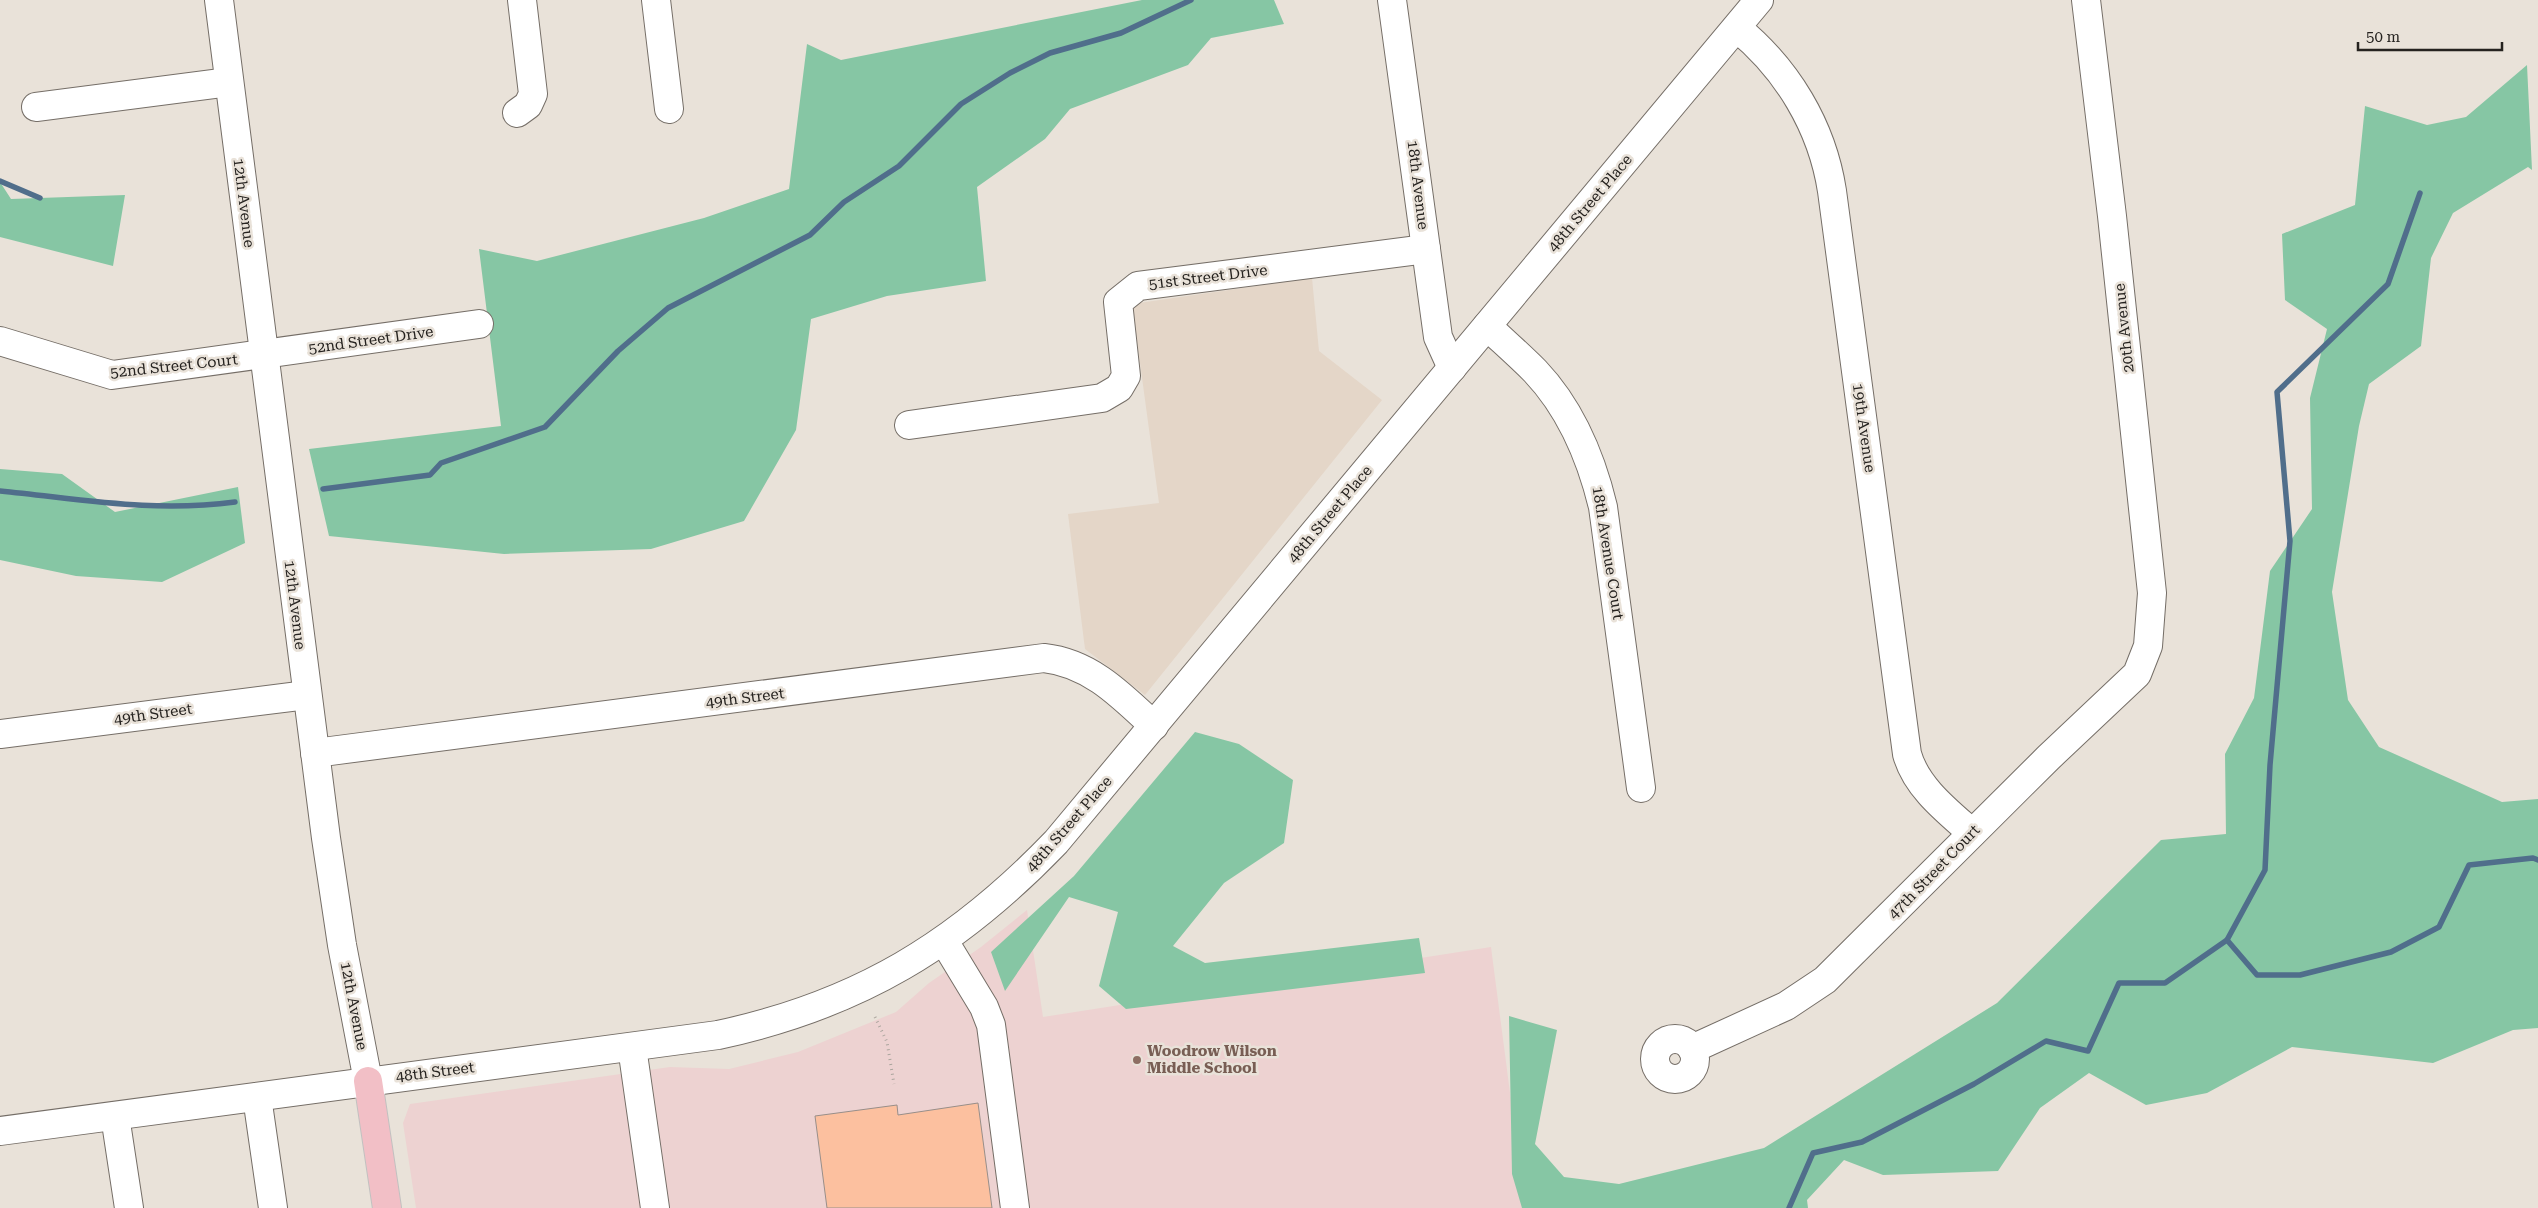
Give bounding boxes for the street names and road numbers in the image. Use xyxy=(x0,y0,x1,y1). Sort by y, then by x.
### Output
street label: 18th Avenue xyxy=(1404,139,1432,231)
street label: 48th Street Place xyxy=(1544,151,1636,255)
street label: 12th Avenue xyxy=(230,157,258,249)
street label: 51st Street Drive xyxy=(1148,261,1268,293)
street label: 20th Avenue xyxy=(2110,282,2138,374)
street label: 52nd Street Drive xyxy=(307,322,435,358)
street label: 52nd Street Court xyxy=(109,350,239,382)
street label: 19th Avenue xyxy=(1849,382,1879,474)
street label: 48th Street Place xyxy=(1284,462,1376,566)
street label: 18th Avenue Court xyxy=(1589,485,1627,621)
street label: 12th Avenue xyxy=(281,559,309,651)
street label: 49th Street xyxy=(705,684,786,712)
street label: 49th Street xyxy=(113,700,194,728)
street label: 48th Street Place xyxy=(1022,772,1116,876)
street label: 47th Street Court xyxy=(1884,821,1984,923)
street label: 12th Avenue xyxy=(337,960,371,1052)
street label: 48th Street xyxy=(395,1058,476,1086)

